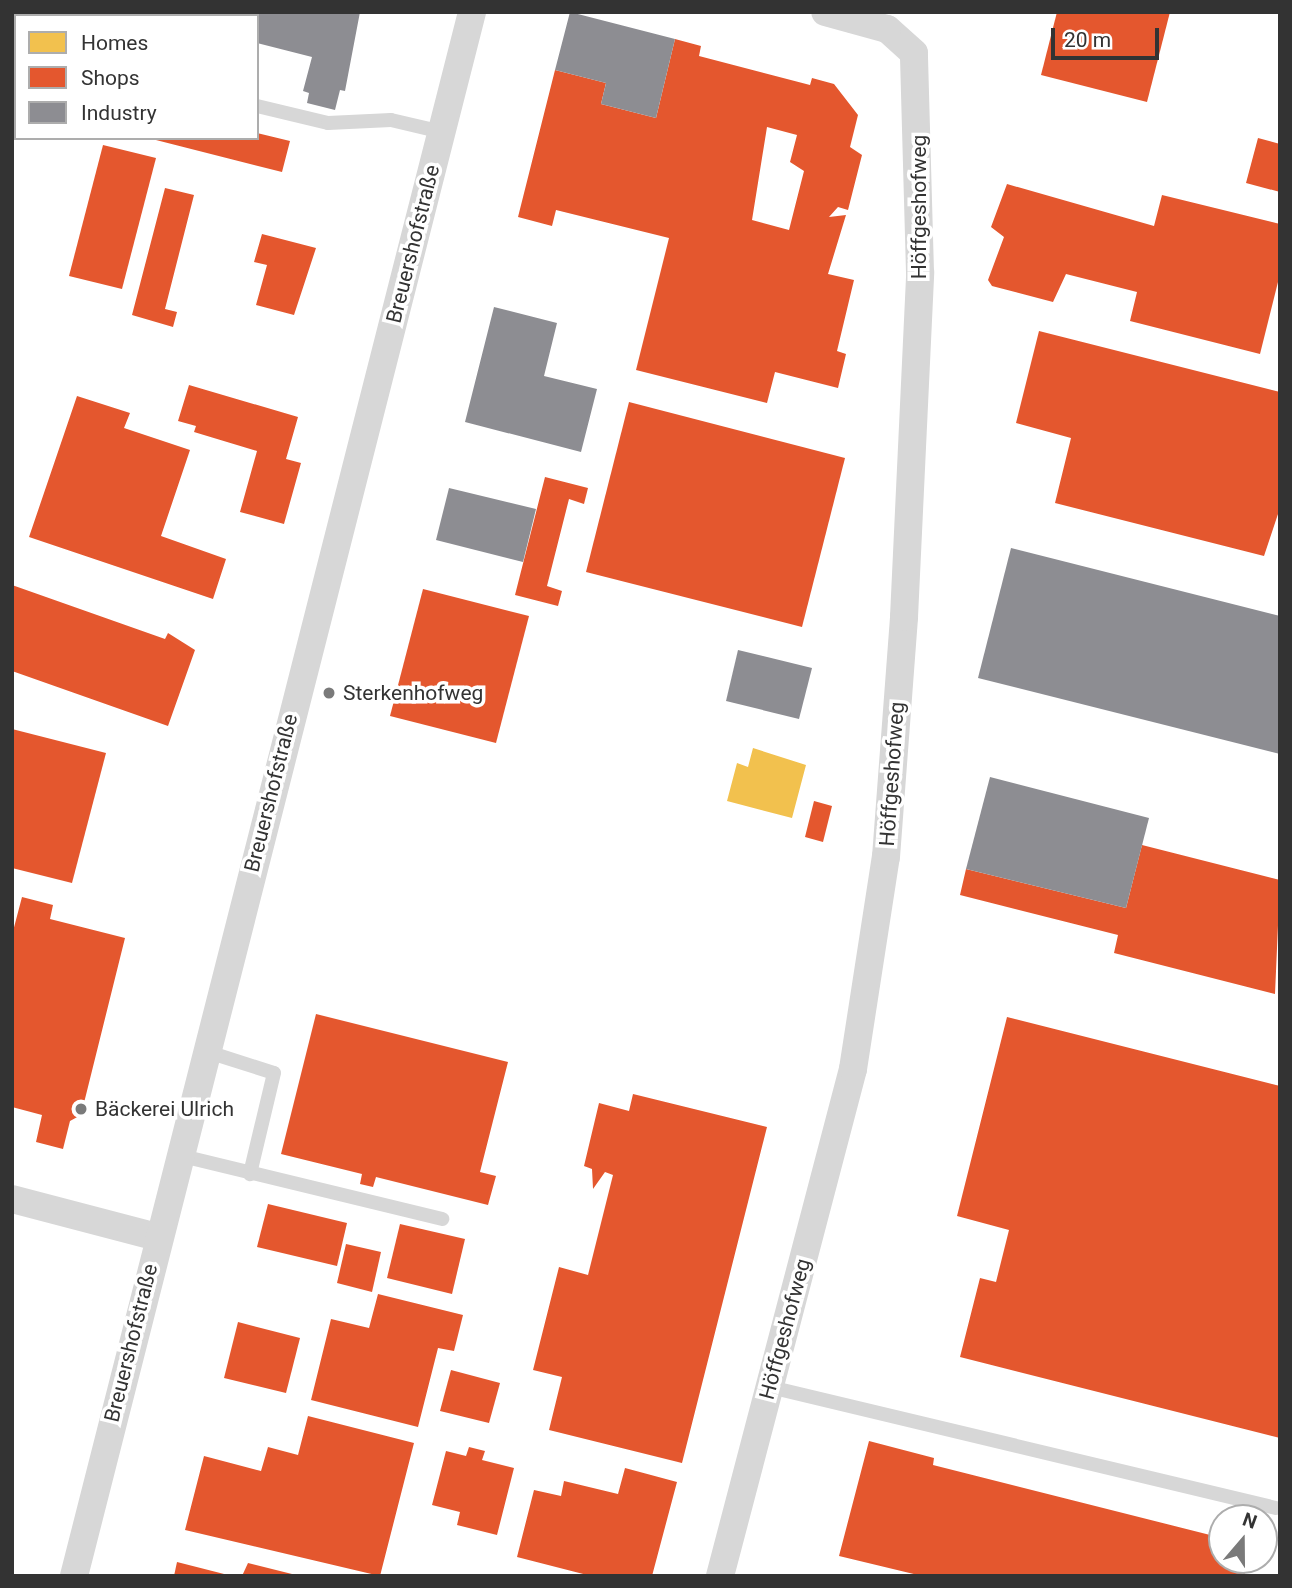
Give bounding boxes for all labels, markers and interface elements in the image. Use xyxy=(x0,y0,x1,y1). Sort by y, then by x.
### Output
legend xyxy=(14,14,259,140)
scale bar xyxy=(1054,14,1162,58)
text: 20 m xyxy=(1064,28,1111,52)
text: Homes xyxy=(81,31,148,55)
text: Shops xyxy=(81,66,140,90)
text: Industry xyxy=(81,101,157,125)
street label: Höffgeshofweg xyxy=(906,135,932,279)
street label: Breuershofstraße xyxy=(381,162,445,326)
place label: Sterkenhofweg xyxy=(343,680,483,706)
marker: Sterkenhofweg xyxy=(321,685,337,701)
street label: Höffgeshofweg xyxy=(874,701,910,847)
street label: Breuershofstraße xyxy=(239,711,303,875)
place label: Bäckerei Ulrich xyxy=(95,1096,234,1122)
marker: Bäckerei Ulrich xyxy=(73,1101,89,1117)
street label: Höffgeshofweg xyxy=(754,1256,816,1402)
street label: Breuershofstraße xyxy=(99,1261,163,1425)
north arrow xyxy=(1208,1504,1278,1574)
text: N xyxy=(1239,1508,1260,1534)

